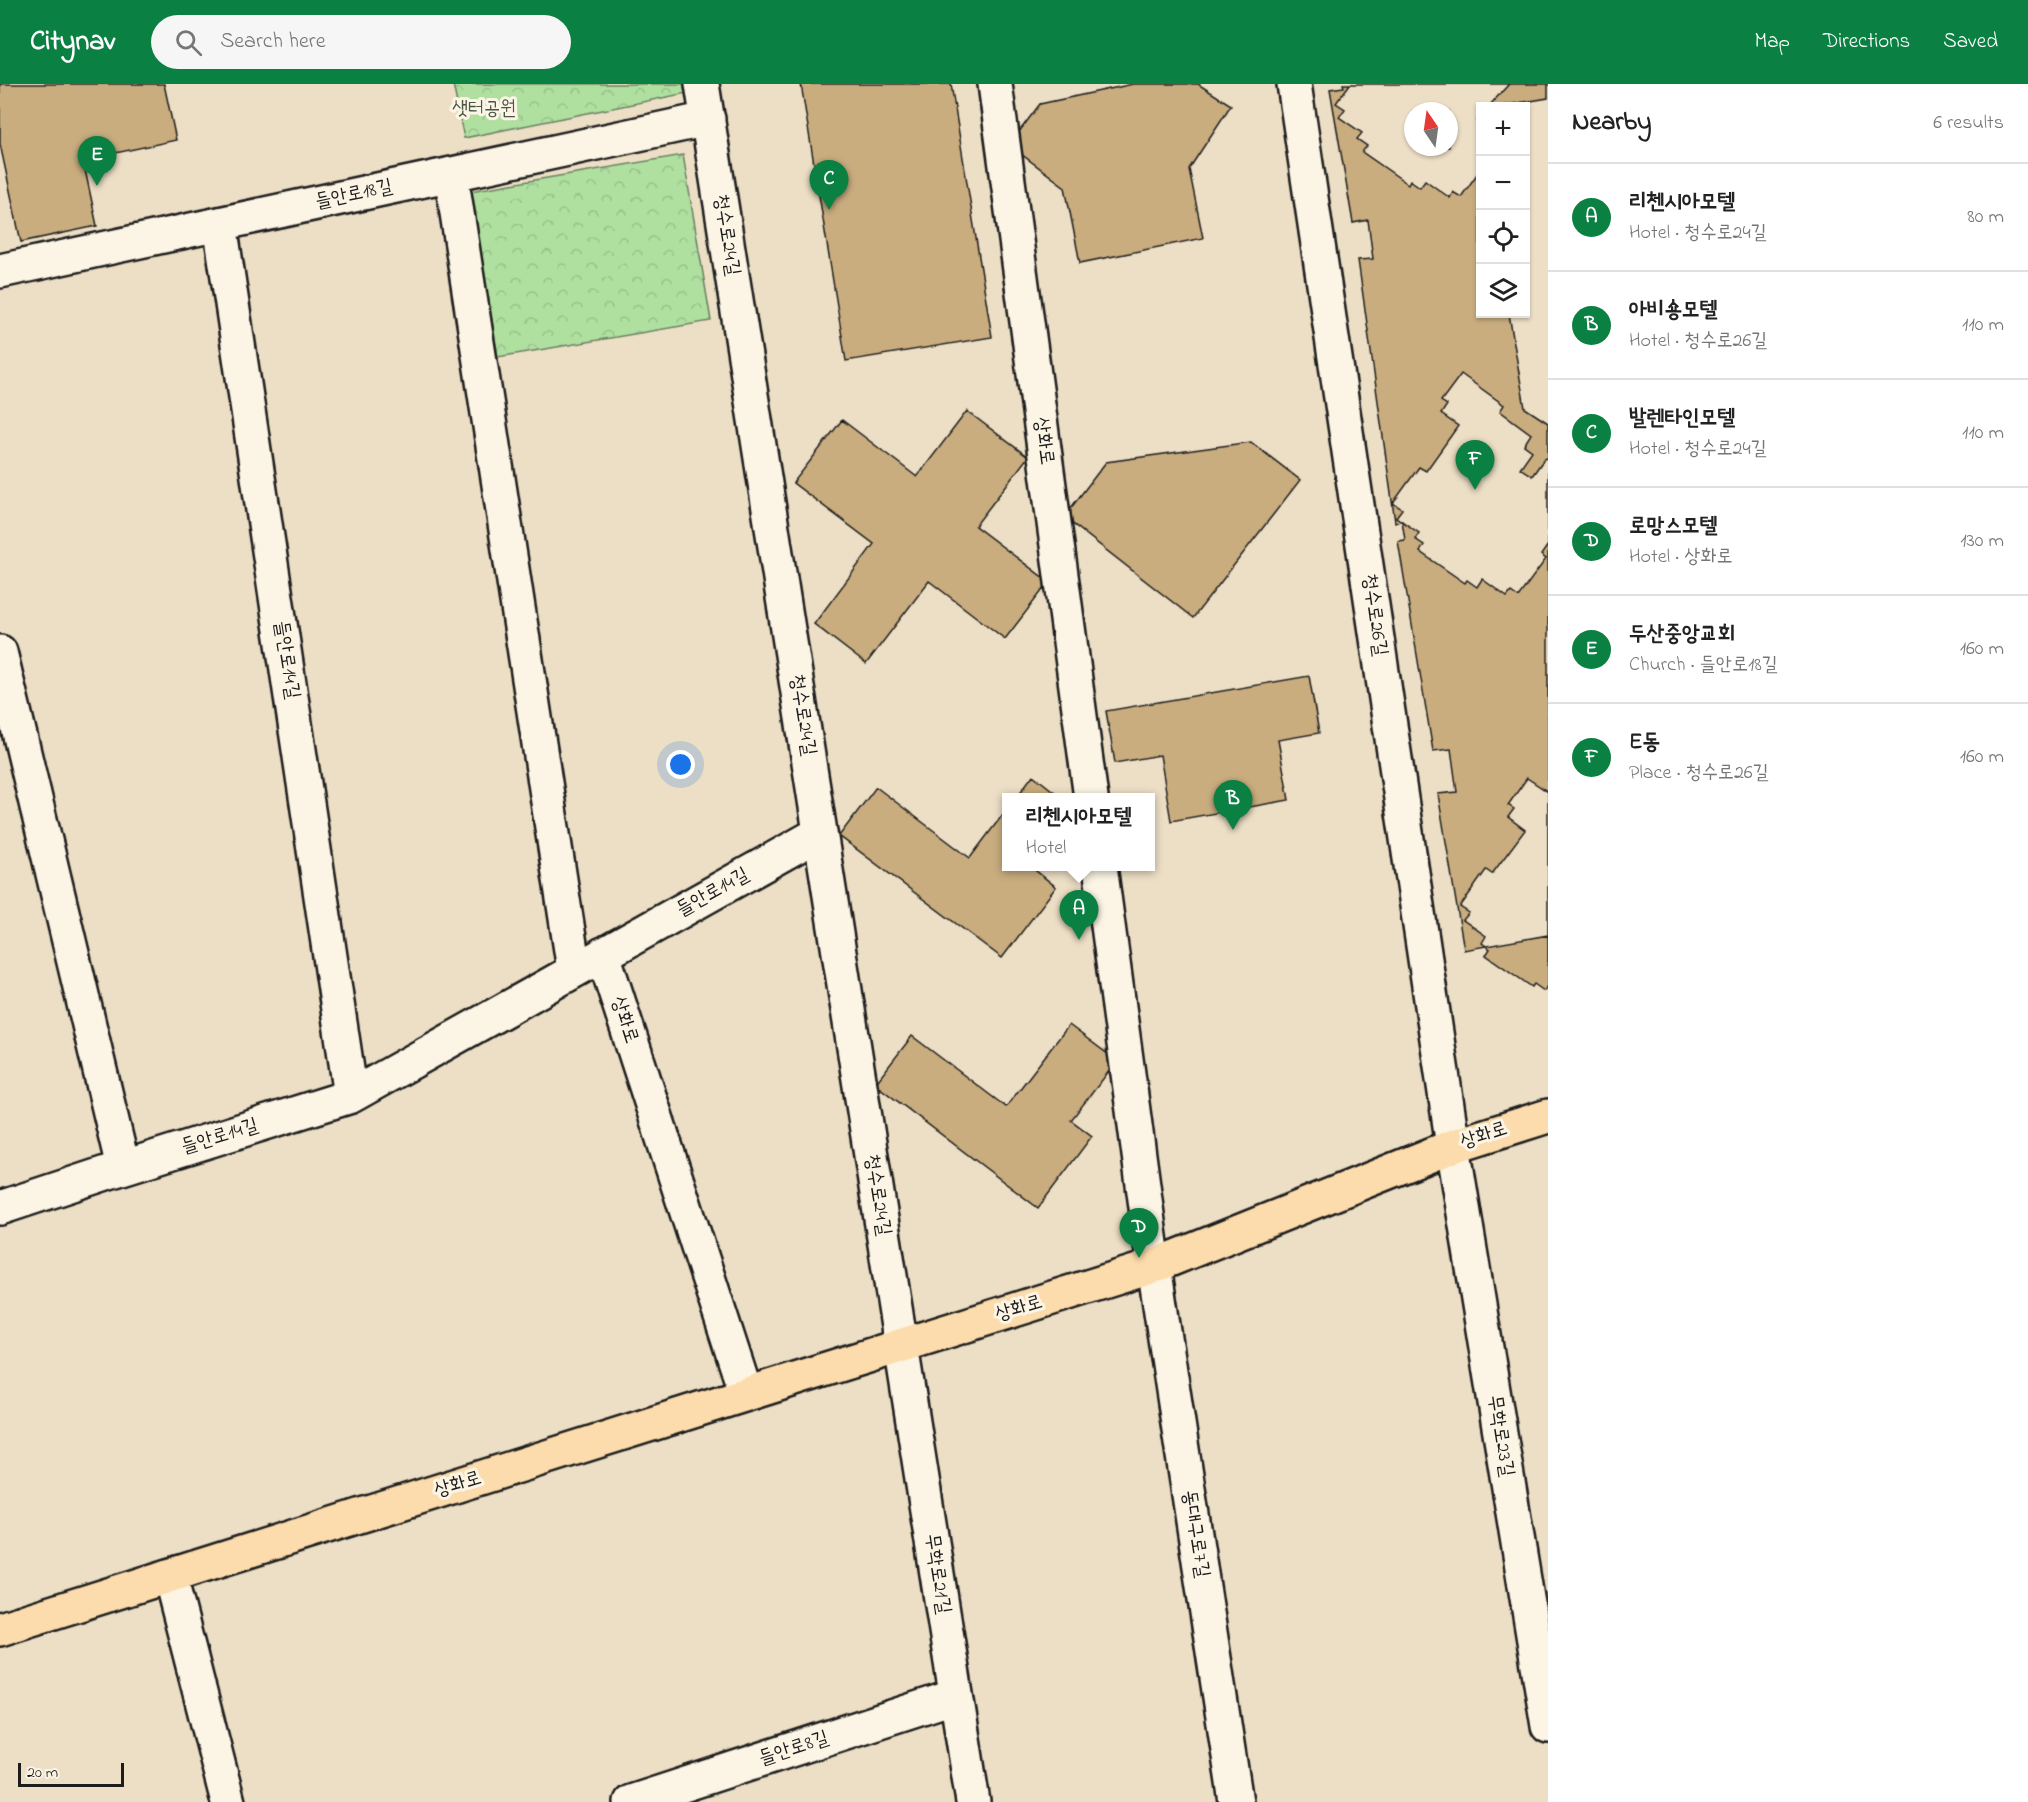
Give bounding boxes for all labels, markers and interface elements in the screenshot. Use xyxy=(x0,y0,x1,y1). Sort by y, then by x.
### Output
search box xyxy=(151,15,571,69)
text: Citynav xyxy=(30,22,115,63)
icon: search xyxy=(172,26,205,59)
text: Search here xyxy=(220,26,326,58)
text: Map xyxy=(1754,27,1790,57)
text: Directions xyxy=(1823,27,1910,57)
text: Saved xyxy=(1943,27,1998,57)
park label: 샛터공원 xyxy=(452,95,516,124)
north arrow xyxy=(1404,102,1458,156)
map controls xyxy=(1476,102,1530,318)
button: + xyxy=(1476,102,1530,156)
text: Nearby xyxy=(1572,104,1651,142)
text: 6 results xyxy=(1933,109,2004,138)
pin: E xyxy=(78,136,116,186)
button: − xyxy=(1476,156,1530,210)
pin: C xyxy=(810,160,848,210)
street label: 들안로18길 xyxy=(313,173,395,217)
text: 리첸시아모텔 xyxy=(1629,187,1735,219)
street label: 청수로24길 xyxy=(705,192,747,278)
text: A xyxy=(1585,203,1598,232)
text: 80 m xyxy=(1967,203,2004,232)
button: locate xyxy=(1476,210,1530,264)
text: Hotel · 청수로24길 xyxy=(1629,219,1767,248)
button: layers xyxy=(1476,264,1530,318)
text: 아비숑모텔 xyxy=(1629,295,1718,327)
text: B xyxy=(1585,311,1598,340)
text: 110 m xyxy=(1962,311,2004,340)
text: Hotel · 청수로26길 xyxy=(1629,327,1767,356)
text: 발렌타인모텔 xyxy=(1629,403,1735,435)
street label: 상화로 xyxy=(1025,415,1061,467)
text: C xyxy=(1586,419,1597,448)
text: 110 m xyxy=(1962,419,2004,448)
text: Hotel · 청수로24길 xyxy=(1629,435,1767,464)
pin: F xyxy=(1456,440,1494,490)
text: 로망스모텔 xyxy=(1629,511,1718,543)
text: D xyxy=(1584,527,1599,556)
text: 130 m xyxy=(1960,527,2004,556)
text: Hotel · 상화로 xyxy=(1629,543,1733,572)
street label: 청수로26길 xyxy=(1354,572,1394,658)
street label: 들안로14길 xyxy=(266,619,306,701)
text: 두산중앙교회 xyxy=(1629,619,1735,651)
text: E xyxy=(1585,635,1598,664)
text: 160 m xyxy=(1960,635,2004,664)
text: Church · 들안로18길 xyxy=(1629,651,1778,680)
street label: 청수로24길 xyxy=(781,672,823,758)
text: E동 xyxy=(1629,727,1660,759)
text: F xyxy=(1585,743,1598,772)
text: 160 m xyxy=(1960,743,2004,772)
your location xyxy=(666,750,695,779)
text: Place · 청수로26길 xyxy=(1629,759,1769,788)
pin: B xyxy=(1214,780,1252,830)
popup xyxy=(1002,793,1155,871)
text: 리첸시아모텔 xyxy=(1025,802,1132,834)
text: Hotel xyxy=(1025,834,1066,863)
street label: 들안로14길 xyxy=(671,861,755,925)
pin: A xyxy=(1060,890,1098,940)
street label: 상화로 xyxy=(603,993,645,1047)
street label: 들안로14길 xyxy=(178,1112,262,1162)
street label: 상화로 xyxy=(1457,1115,1511,1157)
street label: 청수로24길 xyxy=(856,1152,898,1238)
pin: D xyxy=(1120,1208,1158,1258)
street label: 상화로 xyxy=(992,1288,1046,1330)
street label: 무학로23길 xyxy=(1479,1393,1521,1479)
street label: 상화로 xyxy=(431,1464,485,1506)
street label: 동대구로7길 xyxy=(1174,1488,1216,1580)
street label: 무학로21길 xyxy=(916,1532,958,1616)
street label: 들안로8길 xyxy=(755,1724,833,1774)
scale bar xyxy=(18,1760,124,1788)
text: 20 m xyxy=(27,1761,58,1785)

